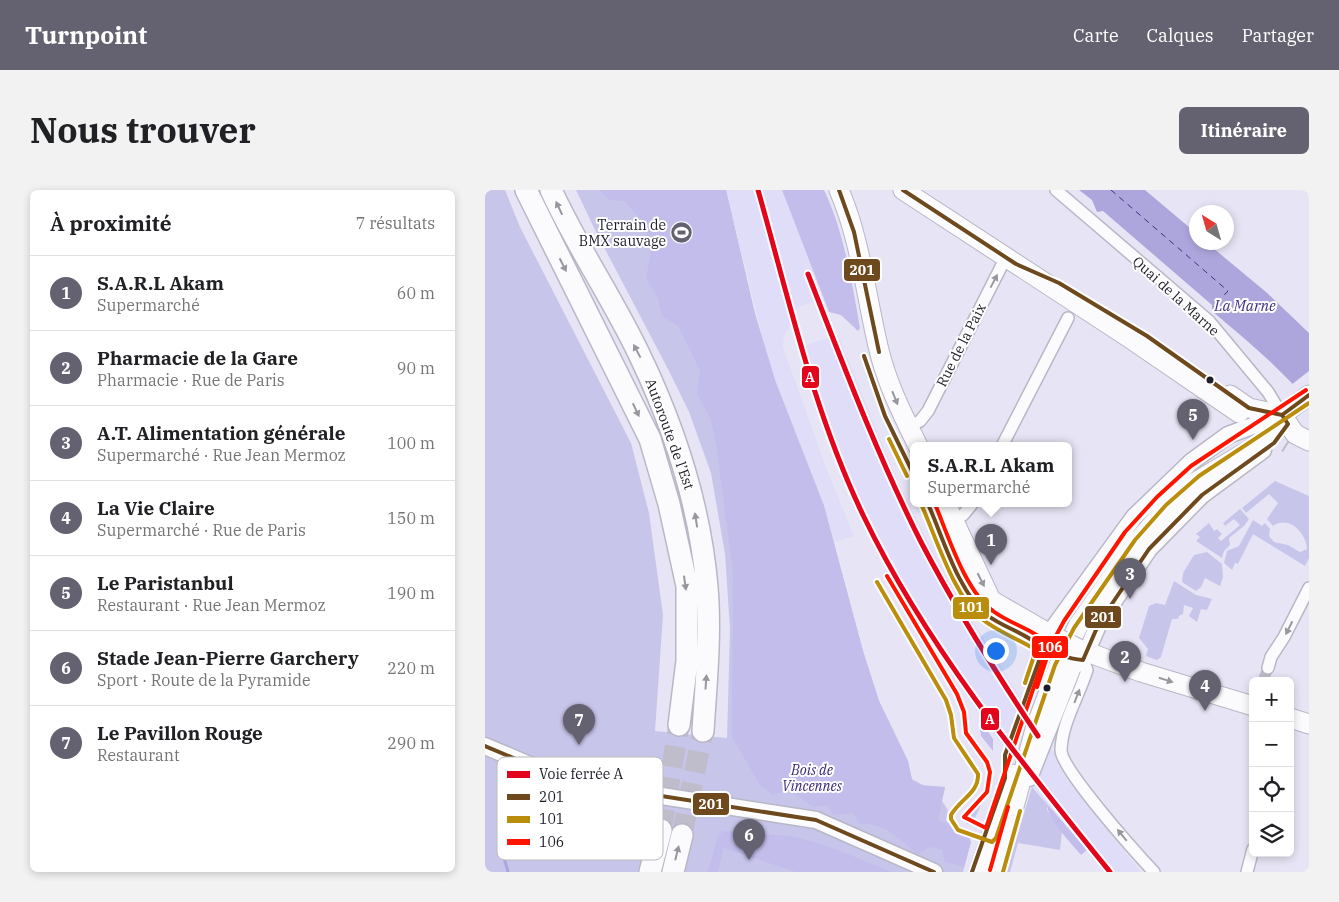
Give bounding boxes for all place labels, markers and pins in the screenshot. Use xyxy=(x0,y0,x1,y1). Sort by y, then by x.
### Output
place label: Terrain de BMX sauvage xyxy=(579,216,666,250)
sports icon: Terrain de BMX sauvage xyxy=(670,221,694,245)
unlabelled marker xyxy=(1205,375,1215,385)
pin: 5 xyxy=(1177,399,1209,440)
pin: 1 xyxy=(975,524,1007,565)
pin: 3 xyxy=(1114,558,1146,599)
pin: 2 xyxy=(1109,641,1141,682)
pin: 4 xyxy=(1189,670,1221,711)
unlabelled marker xyxy=(1042,683,1052,693)
pin: 7 xyxy=(563,704,595,745)
pin: 6 xyxy=(733,819,765,860)

